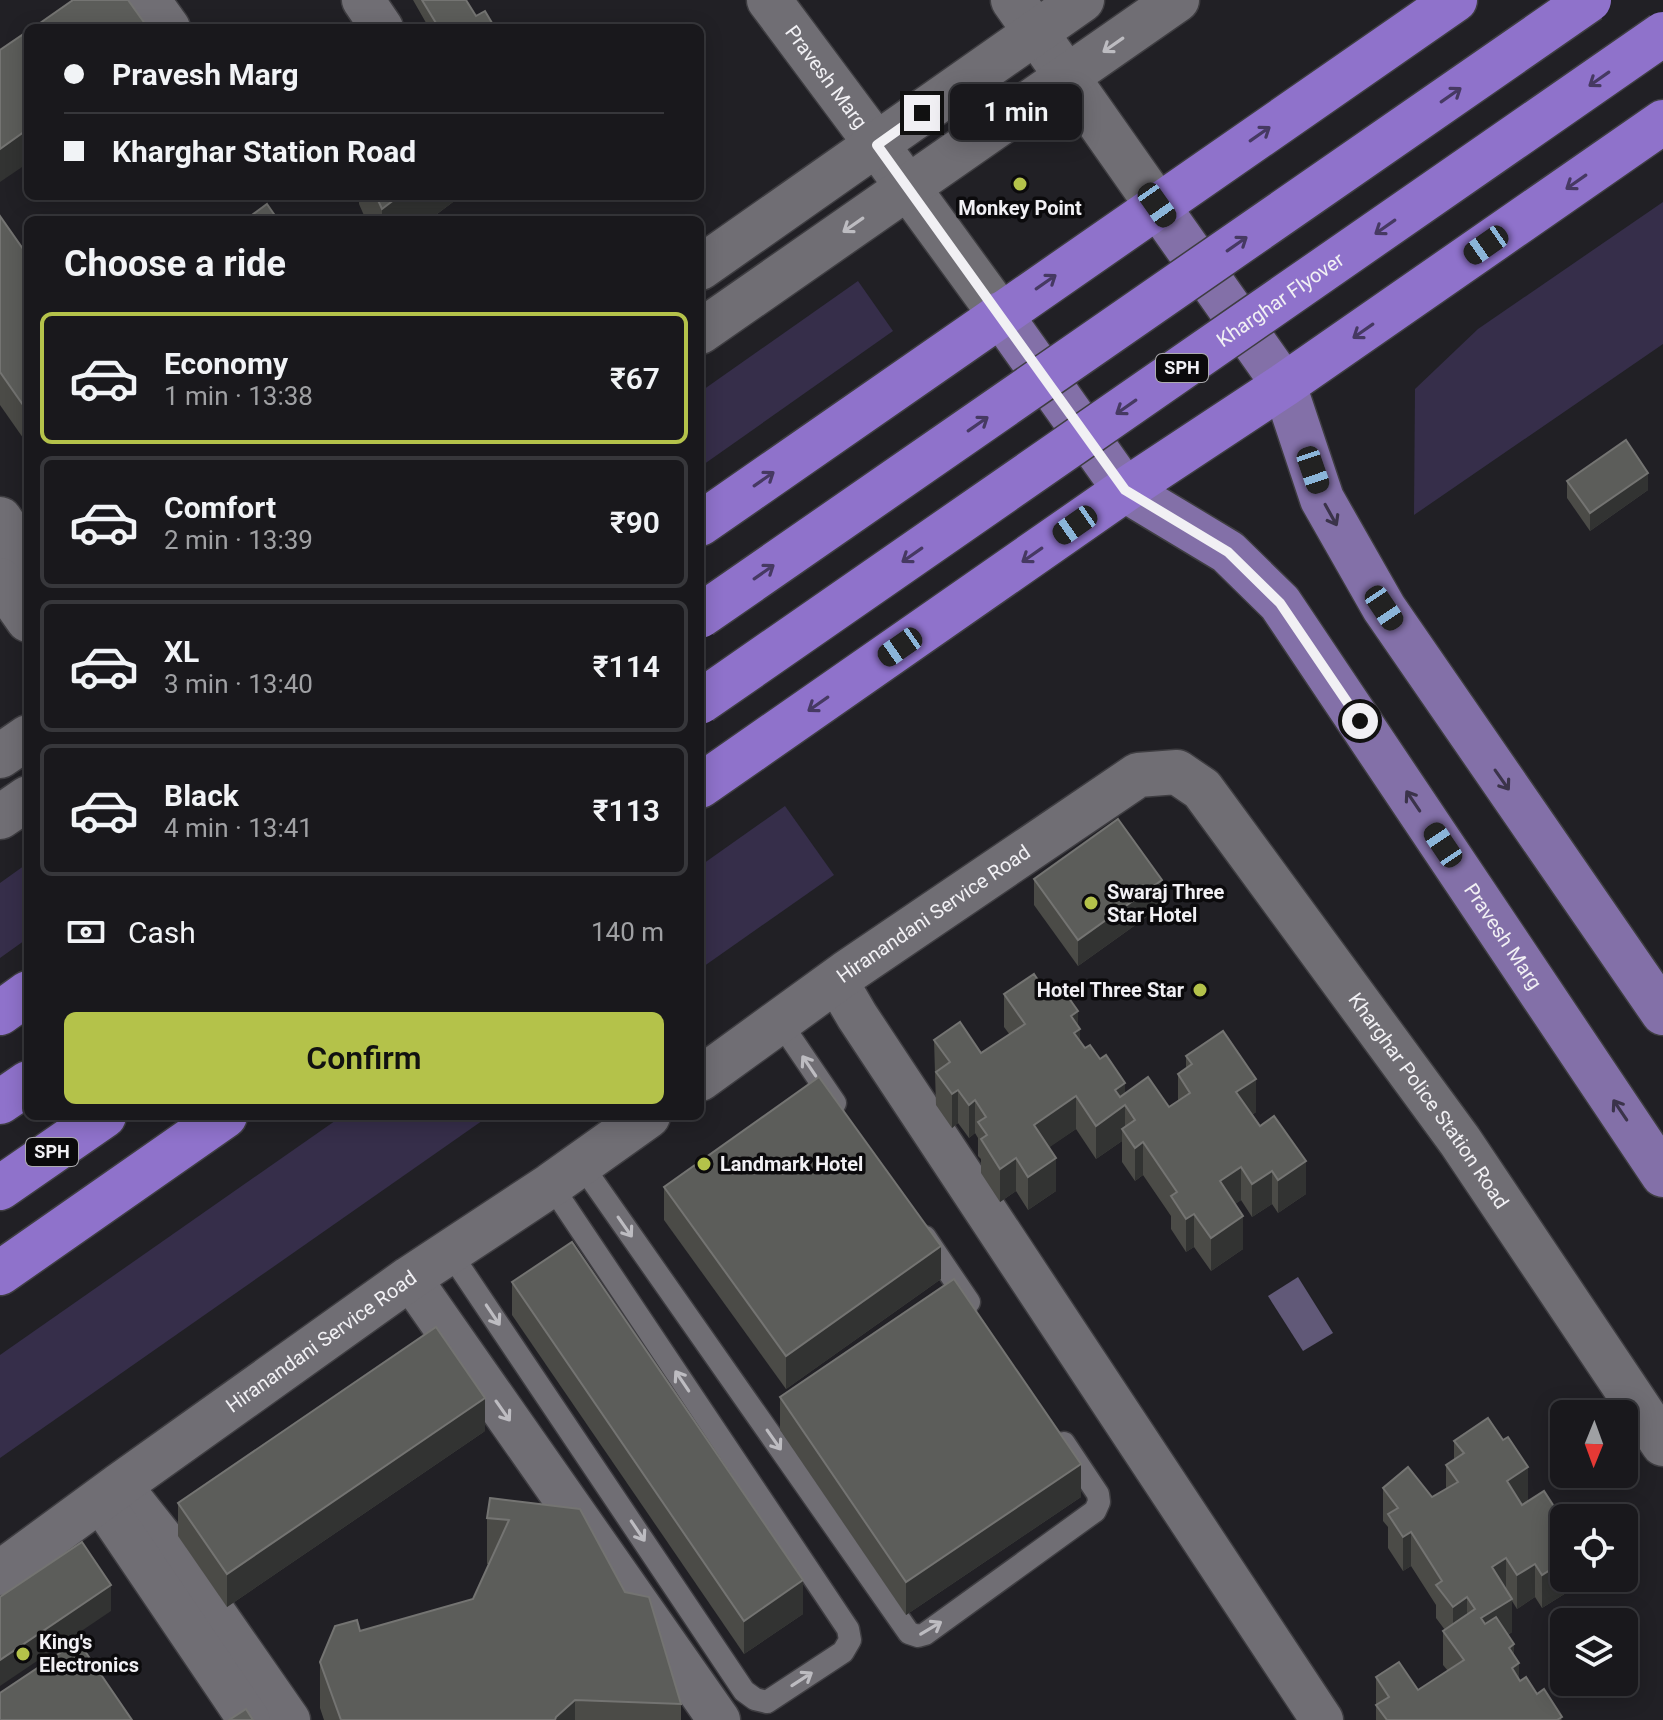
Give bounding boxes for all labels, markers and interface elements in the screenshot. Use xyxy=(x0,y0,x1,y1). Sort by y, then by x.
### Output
street label: Pravesh Marg xyxy=(780,21,873,133)
one-way arrow xyxy=(1102,37,1124,53)
text: Pravesh Marg xyxy=(112,57,299,92)
one-way arrow xyxy=(1588,71,1610,87)
callout: 1 min xyxy=(950,85,1082,141)
one-way arrow xyxy=(1440,87,1462,103)
route end xyxy=(904,95,940,131)
text: 1 min xyxy=(983,97,1049,127)
one-way arrow xyxy=(1248,126,1270,143)
text: Kharghar Station Road xyxy=(112,134,416,169)
one-way arrow xyxy=(1565,174,1587,190)
marker: Monkey Point xyxy=(1011,175,1029,193)
car xyxy=(1133,178,1181,232)
place label: Monkey Point xyxy=(958,196,1082,220)
one-way arrow xyxy=(843,217,865,233)
one-way arrow xyxy=(1375,219,1397,235)
car xyxy=(1459,221,1513,269)
one-way arrow xyxy=(1226,236,1248,252)
text: Choose a ride xyxy=(64,243,286,285)
street label: Kharghar Flyover xyxy=(1212,247,1349,352)
one-way arrow xyxy=(1035,274,1057,290)
one-way arrow xyxy=(1352,323,1374,339)
icon: car xyxy=(68,342,140,414)
text: Economy xyxy=(164,346,288,381)
road number: SPH xyxy=(1156,354,1208,382)
text: ₹67 xyxy=(610,361,660,396)
text: 1 min · 13:38 xyxy=(164,381,313,411)
one-way arrow xyxy=(1115,399,1137,415)
one-way arrow xyxy=(966,416,988,432)
car xyxy=(1294,443,1332,497)
one-way arrow xyxy=(752,471,774,487)
icon: car xyxy=(68,486,140,558)
text: Comfort xyxy=(164,490,276,525)
car xyxy=(1048,501,1102,549)
one-way arrow xyxy=(1324,502,1339,526)
text: ₹90 xyxy=(610,505,660,540)
text: 2 min · 13:39 xyxy=(164,525,313,555)
one-way arrow xyxy=(902,547,924,563)
one-way arrow xyxy=(1021,547,1043,563)
one-way arrow xyxy=(753,564,775,580)
car xyxy=(1361,581,1407,635)
car xyxy=(873,623,927,671)
icon: car xyxy=(68,630,140,702)
text: XL xyxy=(164,634,199,669)
text: ₹114 xyxy=(593,649,660,684)
text: 3 min · 13:40 xyxy=(164,669,313,699)
one-way arrow xyxy=(808,696,830,712)
route start xyxy=(1342,703,1378,739)
one-way arrow xyxy=(1494,768,1510,790)
icon: car xyxy=(68,774,140,846)
text: Black xyxy=(164,778,239,813)
one-way arrow xyxy=(1405,790,1422,812)
text: ₹113 xyxy=(593,793,660,828)
text: 4 min · 13:41 xyxy=(164,813,313,843)
car xyxy=(1420,818,1466,872)
street label: Hiranandani Service Road xyxy=(832,840,1035,988)
street label: Pravesh Marg xyxy=(1459,879,1547,994)
place label: Swaraj Three Star Hotel xyxy=(1107,880,1225,927)
marker: Swaraj Three Star Hotel xyxy=(1082,894,1100,912)
icon: cash xyxy=(64,910,108,954)
text: Cash xyxy=(128,915,196,950)
text: 140 m xyxy=(591,917,664,947)
place label: Hotel Three Star xyxy=(1037,978,1185,1002)
marker: Hotel Three Star xyxy=(1191,981,1209,999)
street label: Kharghar Police Station Road xyxy=(1343,988,1514,1213)
button: Confirm xyxy=(64,1012,664,1104)
one-way arrow xyxy=(801,1055,818,1077)
one-way arrow xyxy=(1611,1099,1627,1122)
road number: SPH xyxy=(26,1138,78,1166)
place label: Landmark Hotel xyxy=(720,1152,863,1176)
marker: Landmark Hotel xyxy=(695,1155,713,1173)
one-way arrow xyxy=(617,1216,634,1238)
street label: Hiranandani Service Road xyxy=(221,1265,421,1418)
one-way arrow xyxy=(485,1304,501,1326)
one-way arrow xyxy=(673,1370,690,1392)
one-way arrow xyxy=(494,1400,511,1421)
north arrow xyxy=(1550,1400,1638,1488)
map controls xyxy=(1550,1400,1638,1696)
one-way arrow xyxy=(766,1429,782,1451)
button: locate xyxy=(1550,1504,1638,1592)
one-way arrow xyxy=(629,1520,646,1542)
button: layers xyxy=(1550,1608,1638,1696)
one-way arrow xyxy=(920,1620,942,1637)
place label: King's Electronics xyxy=(39,1630,139,1677)
marker: King's Electronics xyxy=(14,1645,32,1663)
one-way arrow xyxy=(791,1670,813,1687)

